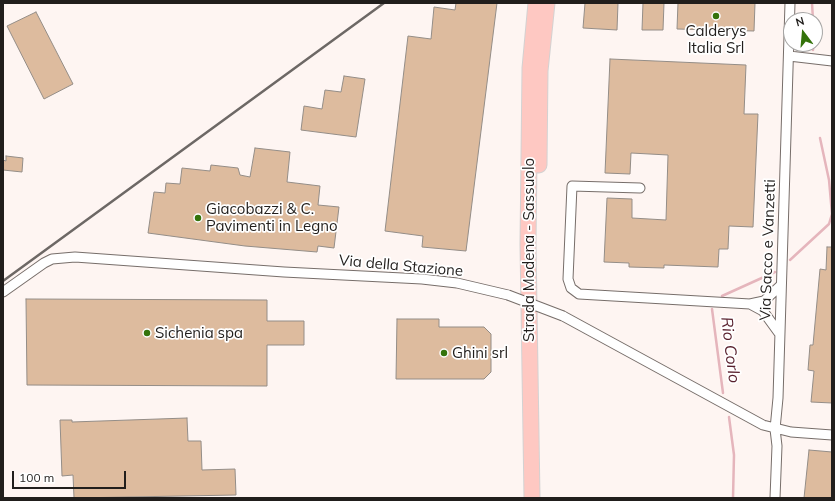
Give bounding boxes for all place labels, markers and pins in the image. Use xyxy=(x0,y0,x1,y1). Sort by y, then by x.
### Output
marker: Calderys Italia Srl xyxy=(711,11,721,21)
place label: Calderys Italia Srl xyxy=(686,22,746,57)
place label: Giacobazzi & C. Pavimenti in Legno xyxy=(206,200,338,235)
marker: Giacobazzi & C. Pavimenti in Legno xyxy=(193,213,203,223)
place label: Sichenia spa xyxy=(155,324,243,342)
marker: Sichenia spa xyxy=(142,328,152,338)
place label: Ghini srl xyxy=(452,344,508,362)
marker: Ghini srl xyxy=(439,348,449,358)

